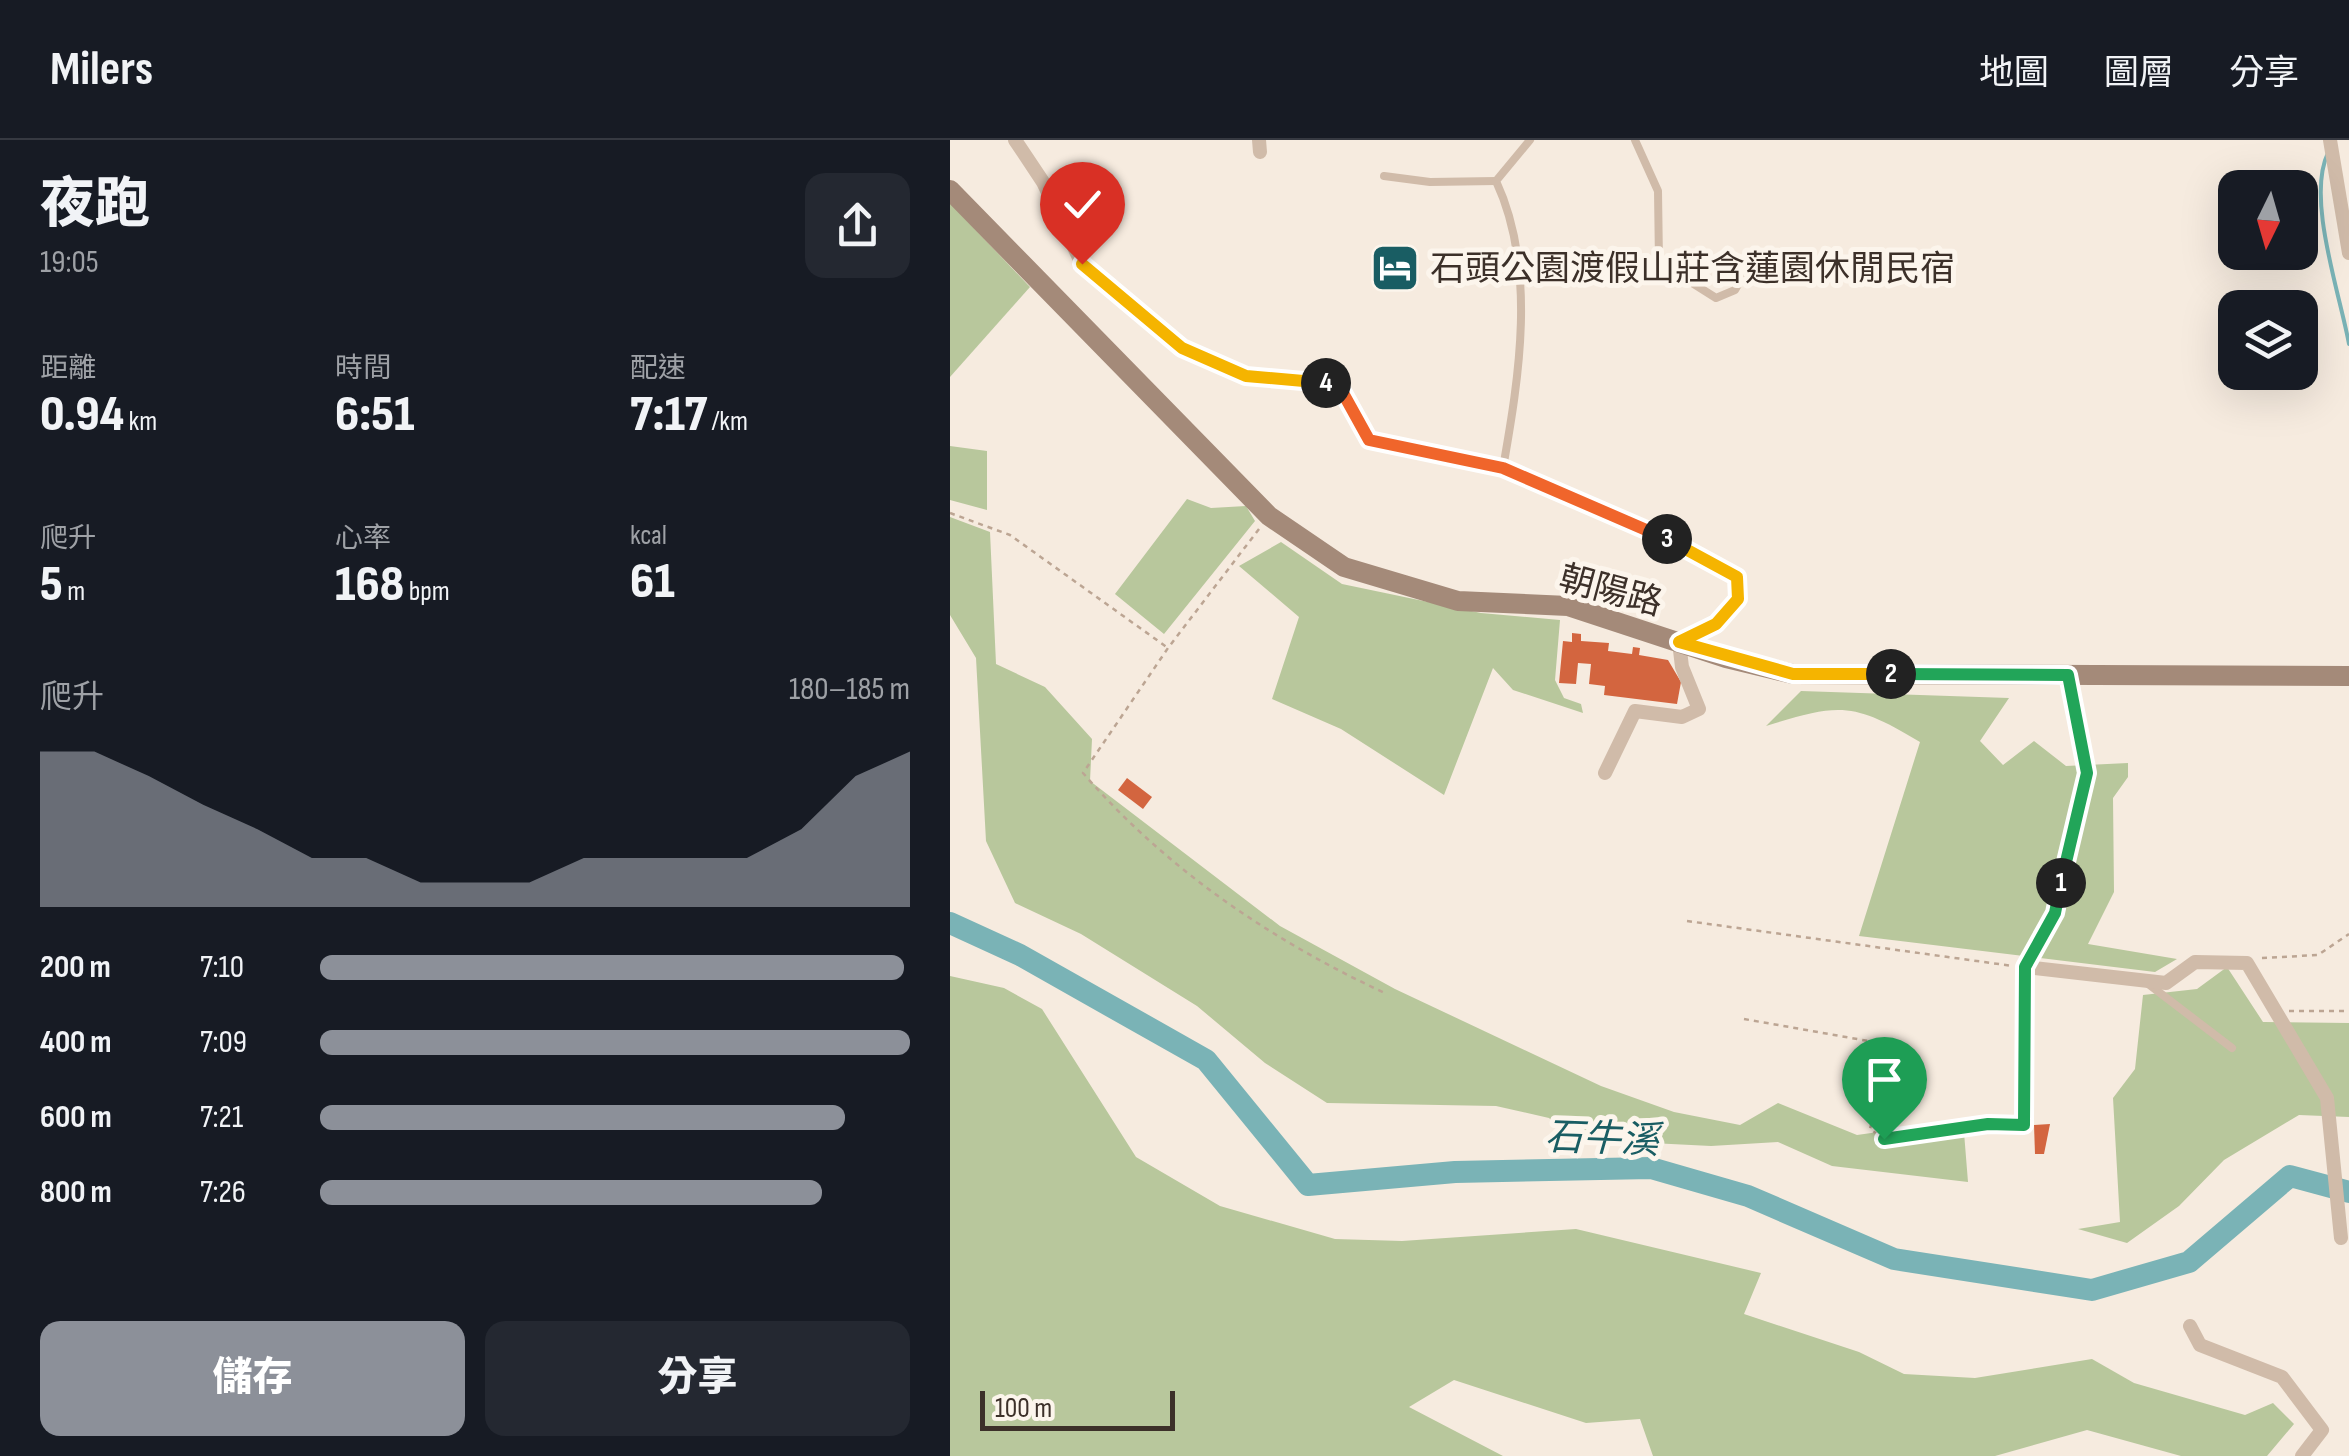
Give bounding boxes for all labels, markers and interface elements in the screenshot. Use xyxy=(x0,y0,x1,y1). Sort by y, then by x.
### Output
text: Milers xyxy=(50,41,153,98)
text: 地圖 xyxy=(1979,52,2049,95)
text: 圖層 xyxy=(2104,52,2174,95)
text: 分享 xyxy=(2229,52,2299,95)
pin xyxy=(1040,162,1125,265)
north arrow xyxy=(2218,170,2318,270)
map controls xyxy=(2218,170,2318,390)
text: 夜跑 xyxy=(40,172,150,239)
button: share xyxy=(805,173,910,278)
icon: check xyxy=(1055,177,1110,232)
hotel icon: 石頭公園渡假山莊含蓮園休閒民宿 xyxy=(1369,242,1421,294)
text: 19:05 xyxy=(40,243,99,282)
place label: 石頭公園渡假山莊含蓮園休閒民宿 xyxy=(1430,248,1955,291)
button: layers xyxy=(2218,290,2318,390)
text: 距離 xyxy=(40,352,96,385)
text: 時間 xyxy=(335,352,391,385)
text: 配速 xyxy=(630,352,686,385)
pin: 4 xyxy=(1301,358,1351,408)
text: 4 xyxy=(1319,366,1333,399)
text: 0.94 xyxy=(40,385,124,445)
text: 6:51 xyxy=(335,385,415,445)
text: 7:17 xyxy=(630,385,707,445)
text: km xyxy=(124,405,157,438)
text: /km xyxy=(707,405,748,438)
pin: 3 xyxy=(1642,514,1692,564)
text: kcal xyxy=(630,519,667,552)
text: 爬升 xyxy=(40,522,96,555)
text: 心率 xyxy=(335,522,391,555)
text: 3 xyxy=(1661,522,1673,555)
text: 61 xyxy=(630,552,675,612)
text: 5 xyxy=(40,555,63,615)
text: 168 xyxy=(335,555,404,615)
street label: 朝陽路 xyxy=(1554,557,1667,626)
text: m xyxy=(63,575,85,608)
text: bpm xyxy=(404,575,450,608)
pin: 2 xyxy=(1866,649,1916,699)
text: 2 xyxy=(1885,657,1897,690)
text: 180–185 m xyxy=(789,670,910,709)
text: 爬升 xyxy=(40,678,104,717)
pin: 1 xyxy=(2036,858,2086,908)
text: 1 xyxy=(2056,866,2066,899)
text: 200 m xyxy=(40,948,111,987)
text: 7:10 xyxy=(200,948,244,987)
text: 400 m xyxy=(40,1023,112,1062)
text: 7:09 xyxy=(200,1023,247,1062)
pin xyxy=(1842,1037,1927,1140)
icon: arrive xyxy=(1857,1052,1912,1107)
text: 600 m xyxy=(40,1098,112,1137)
text: 7:21 xyxy=(200,1098,243,1137)
water label: 石牛溪 xyxy=(1544,1115,1665,1164)
text: 800 m xyxy=(40,1173,112,1212)
text: 7:26 xyxy=(200,1173,246,1212)
button: 儲存 xyxy=(40,1321,465,1436)
button: 分享 xyxy=(485,1321,910,1436)
scale bar xyxy=(980,1386,1175,1430)
text: 100 m xyxy=(995,1392,1052,1425)

